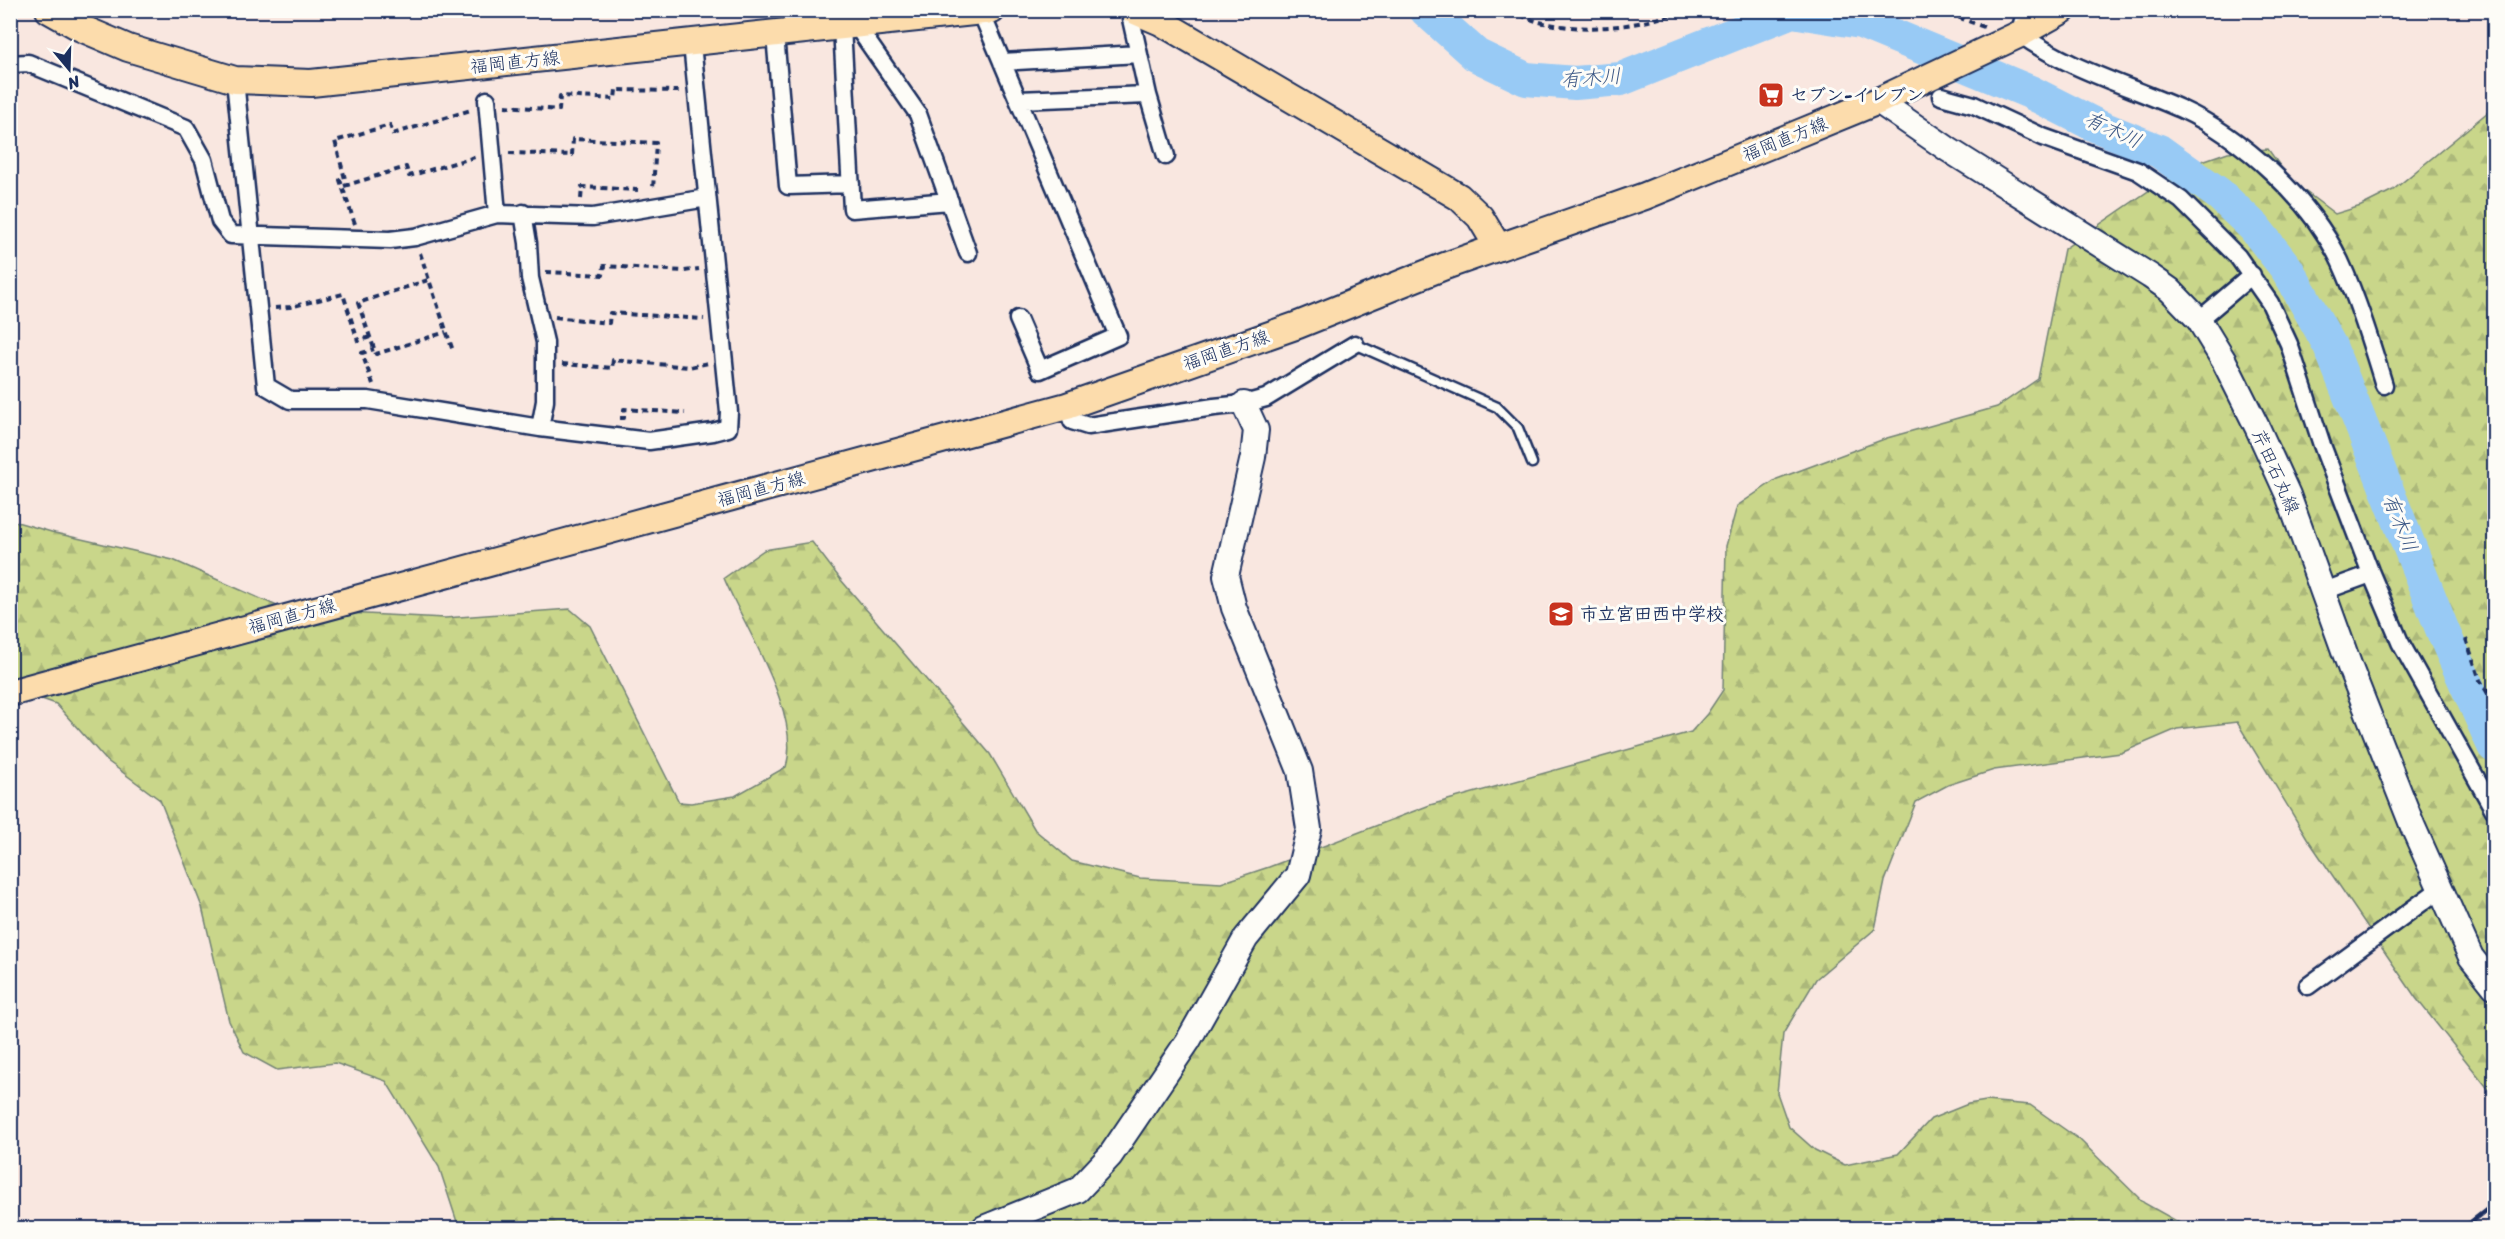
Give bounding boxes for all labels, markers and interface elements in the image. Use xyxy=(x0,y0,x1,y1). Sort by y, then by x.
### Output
north arrow xyxy=(39,39,99,99)
street label: 福岡直方線 xyxy=(469,41,561,83)
water label: 有木川 xyxy=(1560,58,1622,98)
text: N xyxy=(63,67,85,99)
place label: セブン-イレブン xyxy=(1790,79,1924,111)
supermarket icon: セブン-イレブン xyxy=(1756,80,1786,110)
water label: 有木川 xyxy=(2078,101,2148,159)
street label: 福岡直方線 xyxy=(1737,107,1833,171)
street label: 福岡直方線 xyxy=(1178,320,1274,380)
street label: 芹田石丸線 xyxy=(2243,424,2309,520)
street label: 福岡直方線 xyxy=(713,462,809,516)
water label: 有木川 xyxy=(2373,489,2427,557)
street label: 福岡直方線 xyxy=(244,589,340,643)
place label: 市立宮田西中学校 xyxy=(1580,598,1724,630)
school or university icon: 市立宮田西中学校 xyxy=(1546,599,1576,629)

